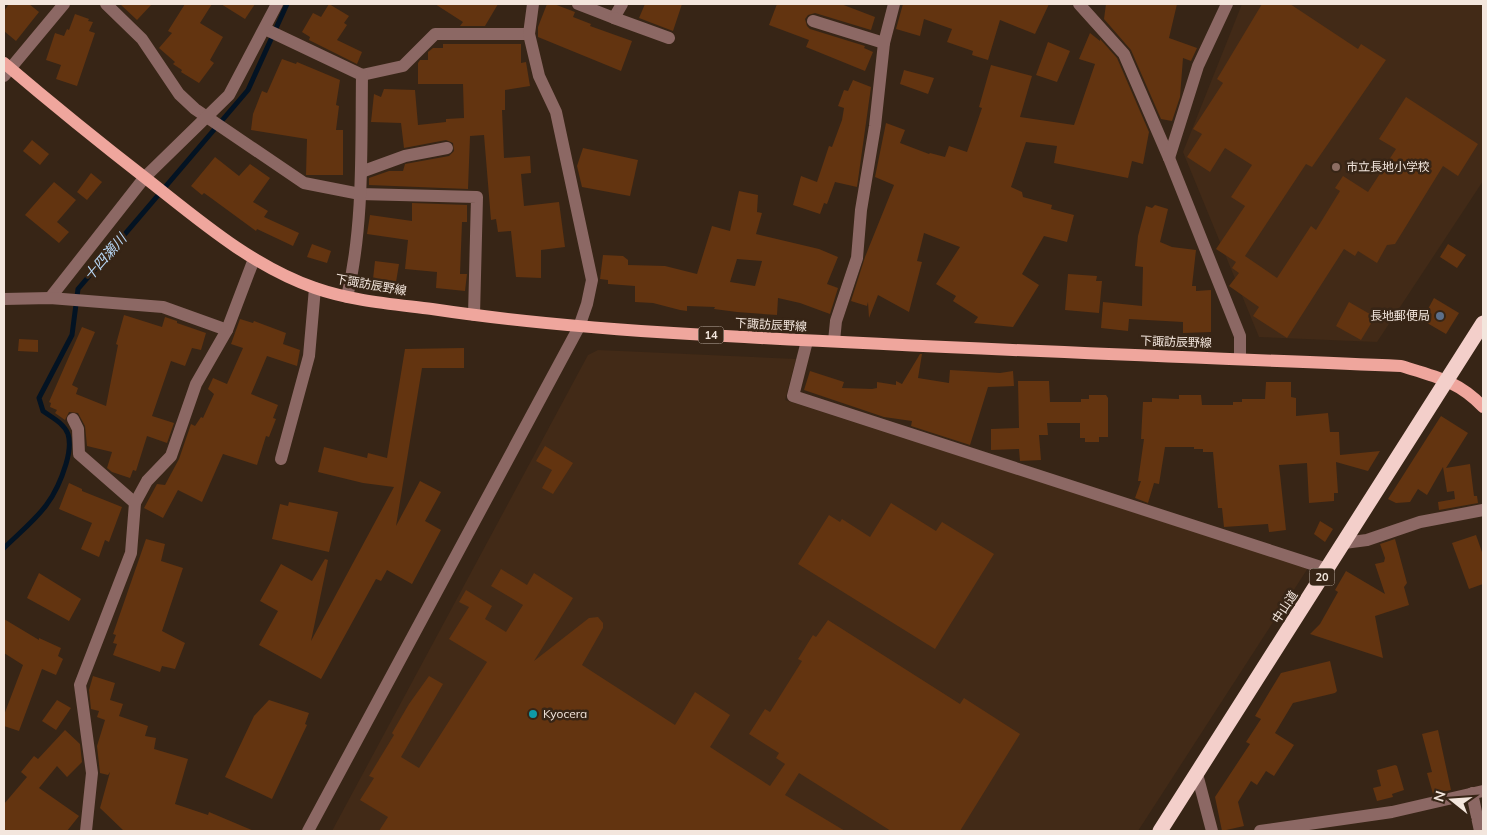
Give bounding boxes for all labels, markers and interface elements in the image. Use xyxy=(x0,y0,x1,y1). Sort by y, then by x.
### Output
place label: 市立長地小学校 xyxy=(1346,159,1430,174)
marker: 市立長地小学校 xyxy=(1330,161,1342,173)
water label: 十四瀬川 xyxy=(80,228,131,284)
street label: 下諏訪辰野線 xyxy=(334,271,408,298)
place label: 長地郵便局 xyxy=(1370,308,1430,323)
marker: 長地郵便局 xyxy=(1434,310,1446,322)
street label: 下諏訪辰野線 xyxy=(735,315,807,334)
road number: 14 xyxy=(698,326,724,344)
street label: 下諏訪辰野線 xyxy=(1140,333,1212,350)
road number: 20 xyxy=(1310,568,1334,586)
street label: 中山道 xyxy=(1268,588,1301,626)
place label: Kyocera xyxy=(543,706,587,721)
marker: Kyocera xyxy=(527,708,539,720)
north arrow xyxy=(1427,775,1477,825)
text: N xyxy=(1429,789,1450,804)

